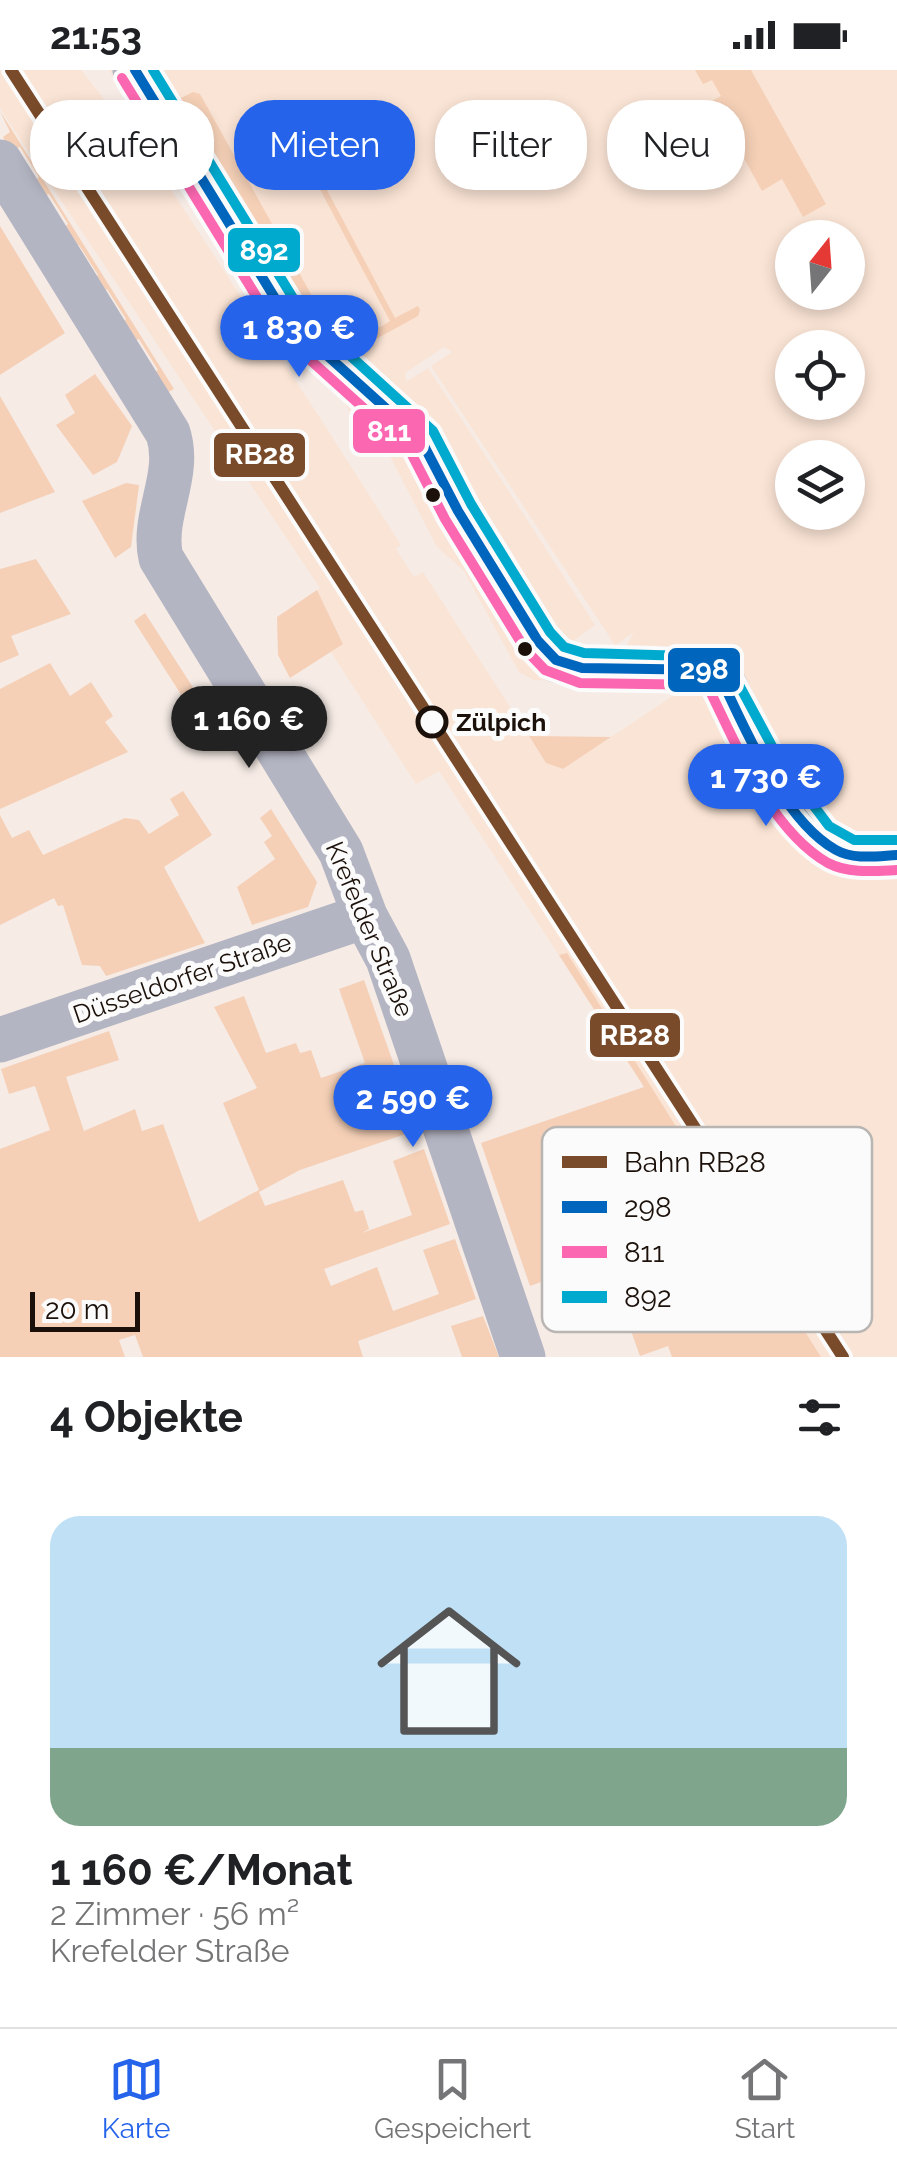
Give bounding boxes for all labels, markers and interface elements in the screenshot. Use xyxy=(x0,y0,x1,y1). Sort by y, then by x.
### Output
text: 21:53 xyxy=(50,13,142,58)
chip: Kaufen xyxy=(30,100,214,190)
chip: Mieten xyxy=(234,100,415,190)
chip: Filter xyxy=(435,100,587,190)
chip: Neu xyxy=(607,100,745,190)
north arrow xyxy=(775,220,865,310)
map controls xyxy=(775,220,865,530)
line badge: 892 xyxy=(226,226,302,274)
text: 892 xyxy=(239,234,289,267)
pin: 1 830 € xyxy=(207,295,391,380)
text: 1 830 € xyxy=(242,309,356,346)
button: locate xyxy=(775,330,865,420)
line badge: 811 xyxy=(351,407,427,455)
text: 811 xyxy=(367,415,411,448)
line badge: RB28 xyxy=(212,431,307,479)
text: RB28 xyxy=(225,438,295,471)
button: layers xyxy=(775,440,865,530)
unlabelled marker xyxy=(423,485,443,505)
unlabelled marker xyxy=(515,639,535,659)
line badge: 298 xyxy=(666,646,742,694)
text: 298 xyxy=(679,653,729,686)
pin: 1 160 € xyxy=(157,686,341,771)
text: 1 160 € xyxy=(193,700,305,737)
marker: Zülpich xyxy=(417,707,447,737)
place label: Zülpich xyxy=(456,707,546,737)
pin: 1 730 € xyxy=(674,744,858,829)
text: 1 730 € xyxy=(710,758,822,795)
street label: Krefelder Straße xyxy=(320,837,420,1021)
street label: Düsseldorfer Straße xyxy=(69,927,295,1029)
line badge: RB28 xyxy=(588,1011,682,1059)
text: RB28 xyxy=(600,1019,670,1052)
pin: 2 590 € xyxy=(321,1065,505,1150)
text: 2 590 € xyxy=(355,1079,471,1116)
legend xyxy=(542,1127,872,1332)
text: Bahn RB28 xyxy=(624,1146,766,1179)
text: 298 xyxy=(624,1191,672,1224)
text: 811 xyxy=(624,1236,665,1269)
text: 892 xyxy=(624,1281,672,1314)
scale bar xyxy=(30,1287,140,1332)
text: 20 m xyxy=(45,1293,110,1326)
icon: filters xyxy=(792,1390,847,1445)
text: 4 Objekte xyxy=(50,1393,243,1442)
icon: home xyxy=(359,1581,539,1761)
text: 1 160 €/Monat xyxy=(50,1846,353,1895)
text: 2 Zimmer · 56 m² xyxy=(50,1895,299,1932)
text: Krefelder Straße xyxy=(50,1932,290,1969)
tab: Karte xyxy=(102,2052,170,2145)
tab: Gespeichert xyxy=(374,2052,531,2145)
tab: Start xyxy=(735,2052,795,2145)

